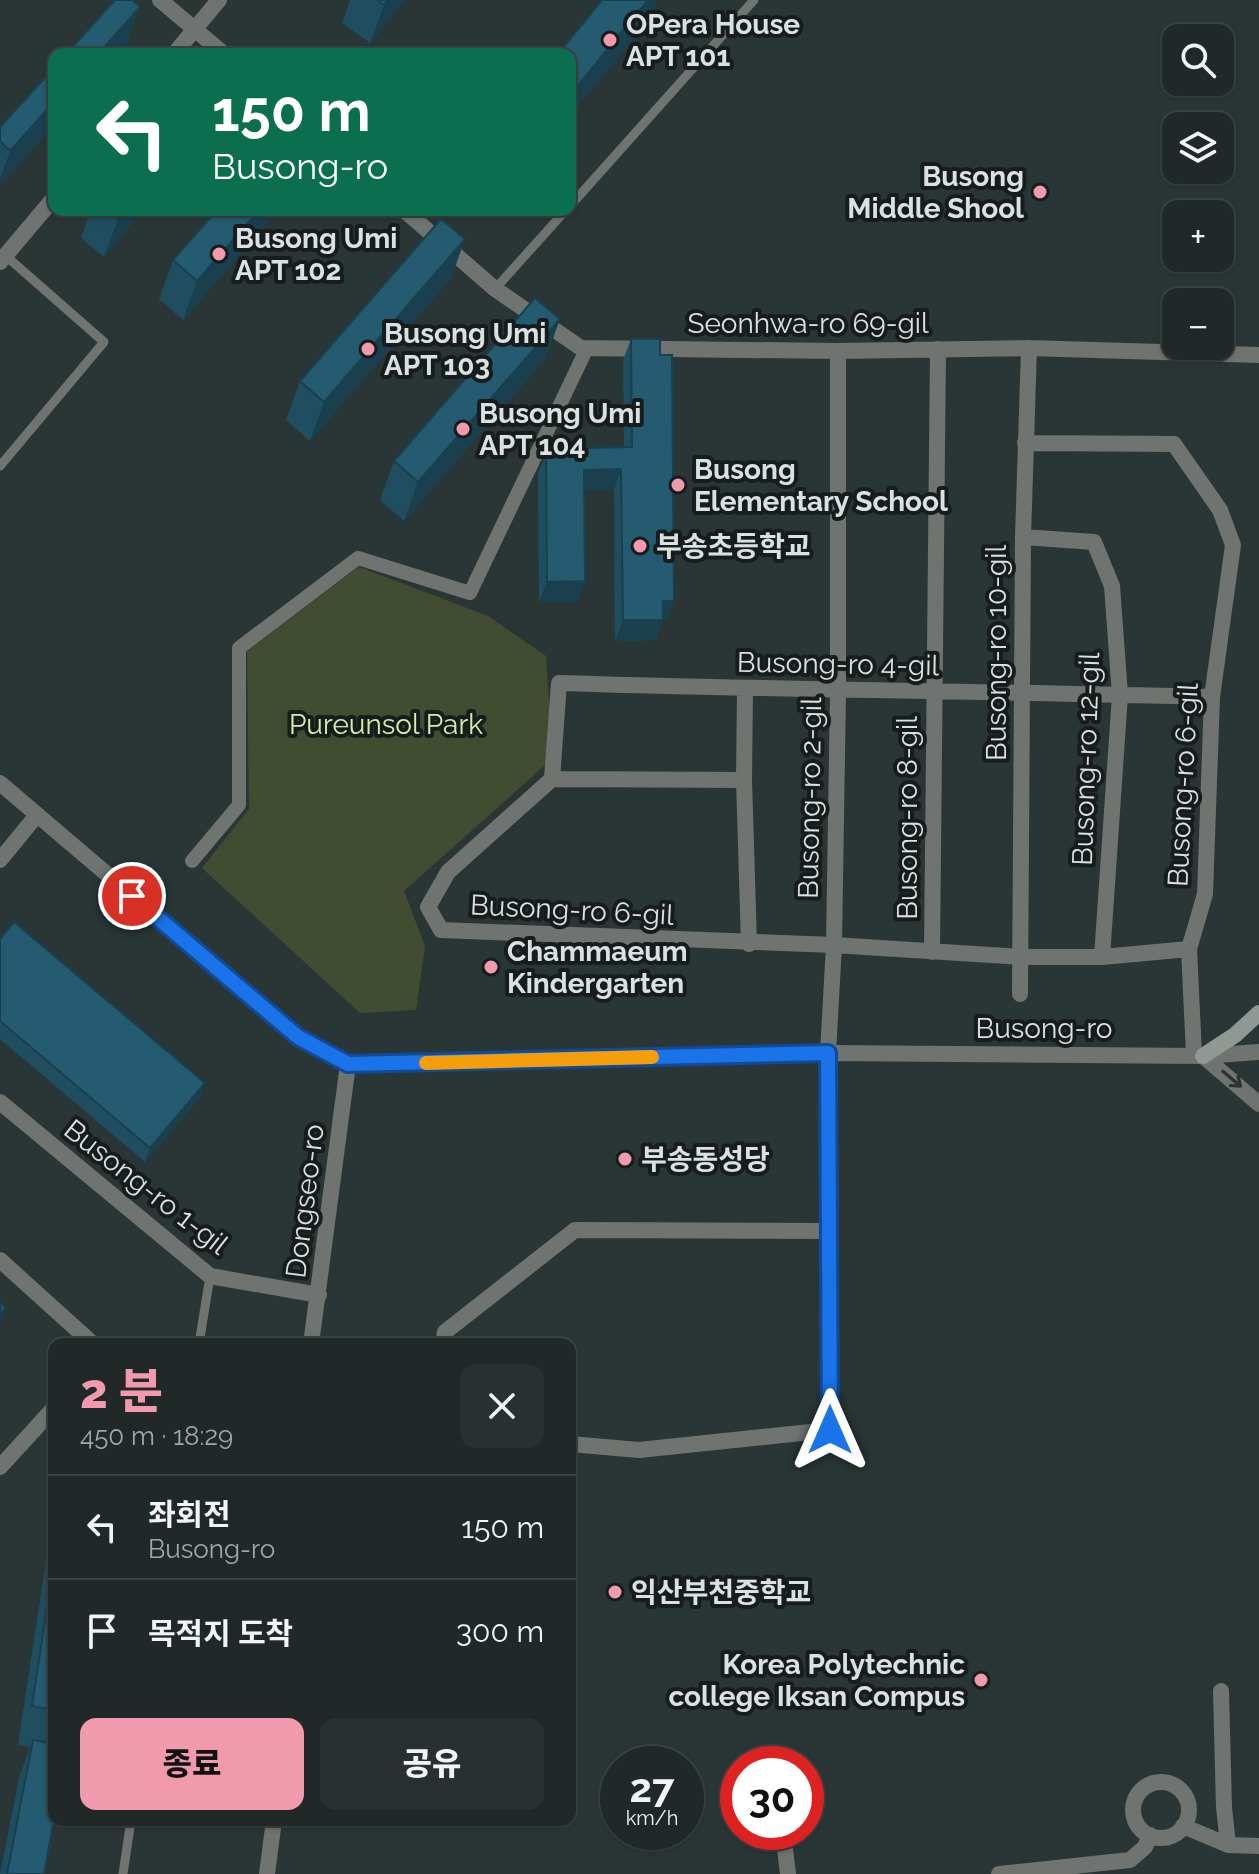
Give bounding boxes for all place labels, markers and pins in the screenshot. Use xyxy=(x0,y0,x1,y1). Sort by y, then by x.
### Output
place label: OPera House APT 101 xyxy=(626,8,800,73)
marker: OPera House APT 101 xyxy=(601,31,619,49)
place label: Busong Middle Shool xyxy=(847,160,1024,225)
marker: Busong Middle Shool xyxy=(1031,183,1049,201)
place label: Busong Umi APT 102 xyxy=(235,222,397,287)
marker: Busong Umi APT 102 xyxy=(210,245,228,263)
place label: Busong Umi APT 103 xyxy=(384,317,546,382)
marker: Busong Umi APT 103 xyxy=(359,340,377,358)
place label: Busong Umi APT 104 xyxy=(479,397,641,462)
marker: Busong Umi APT 104 xyxy=(454,420,472,438)
place label: Busong Elementary School xyxy=(694,453,948,518)
marker: Busong Elementary School xyxy=(669,476,687,494)
place label: 부송초등학교 xyxy=(656,530,811,563)
marker: 부송초등학교 xyxy=(631,537,649,555)
pin xyxy=(98,862,166,930)
place label: Chammaeum Kindergarten xyxy=(507,935,688,1000)
marker: Chammaeum Kindergarten xyxy=(482,958,500,976)
place label: 부송동성당 xyxy=(641,1143,770,1176)
marker: 부송동성당 xyxy=(616,1150,634,1168)
place label: 익산부천중학교 xyxy=(631,1576,811,1609)
marker: 익산부천중학교 xyxy=(606,1583,624,1601)
place label: Korea Polytechnic college Iksan Compus xyxy=(668,1648,965,1713)
marker: Korea Polytechnic college Iksan Compus xyxy=(972,1671,990,1689)

